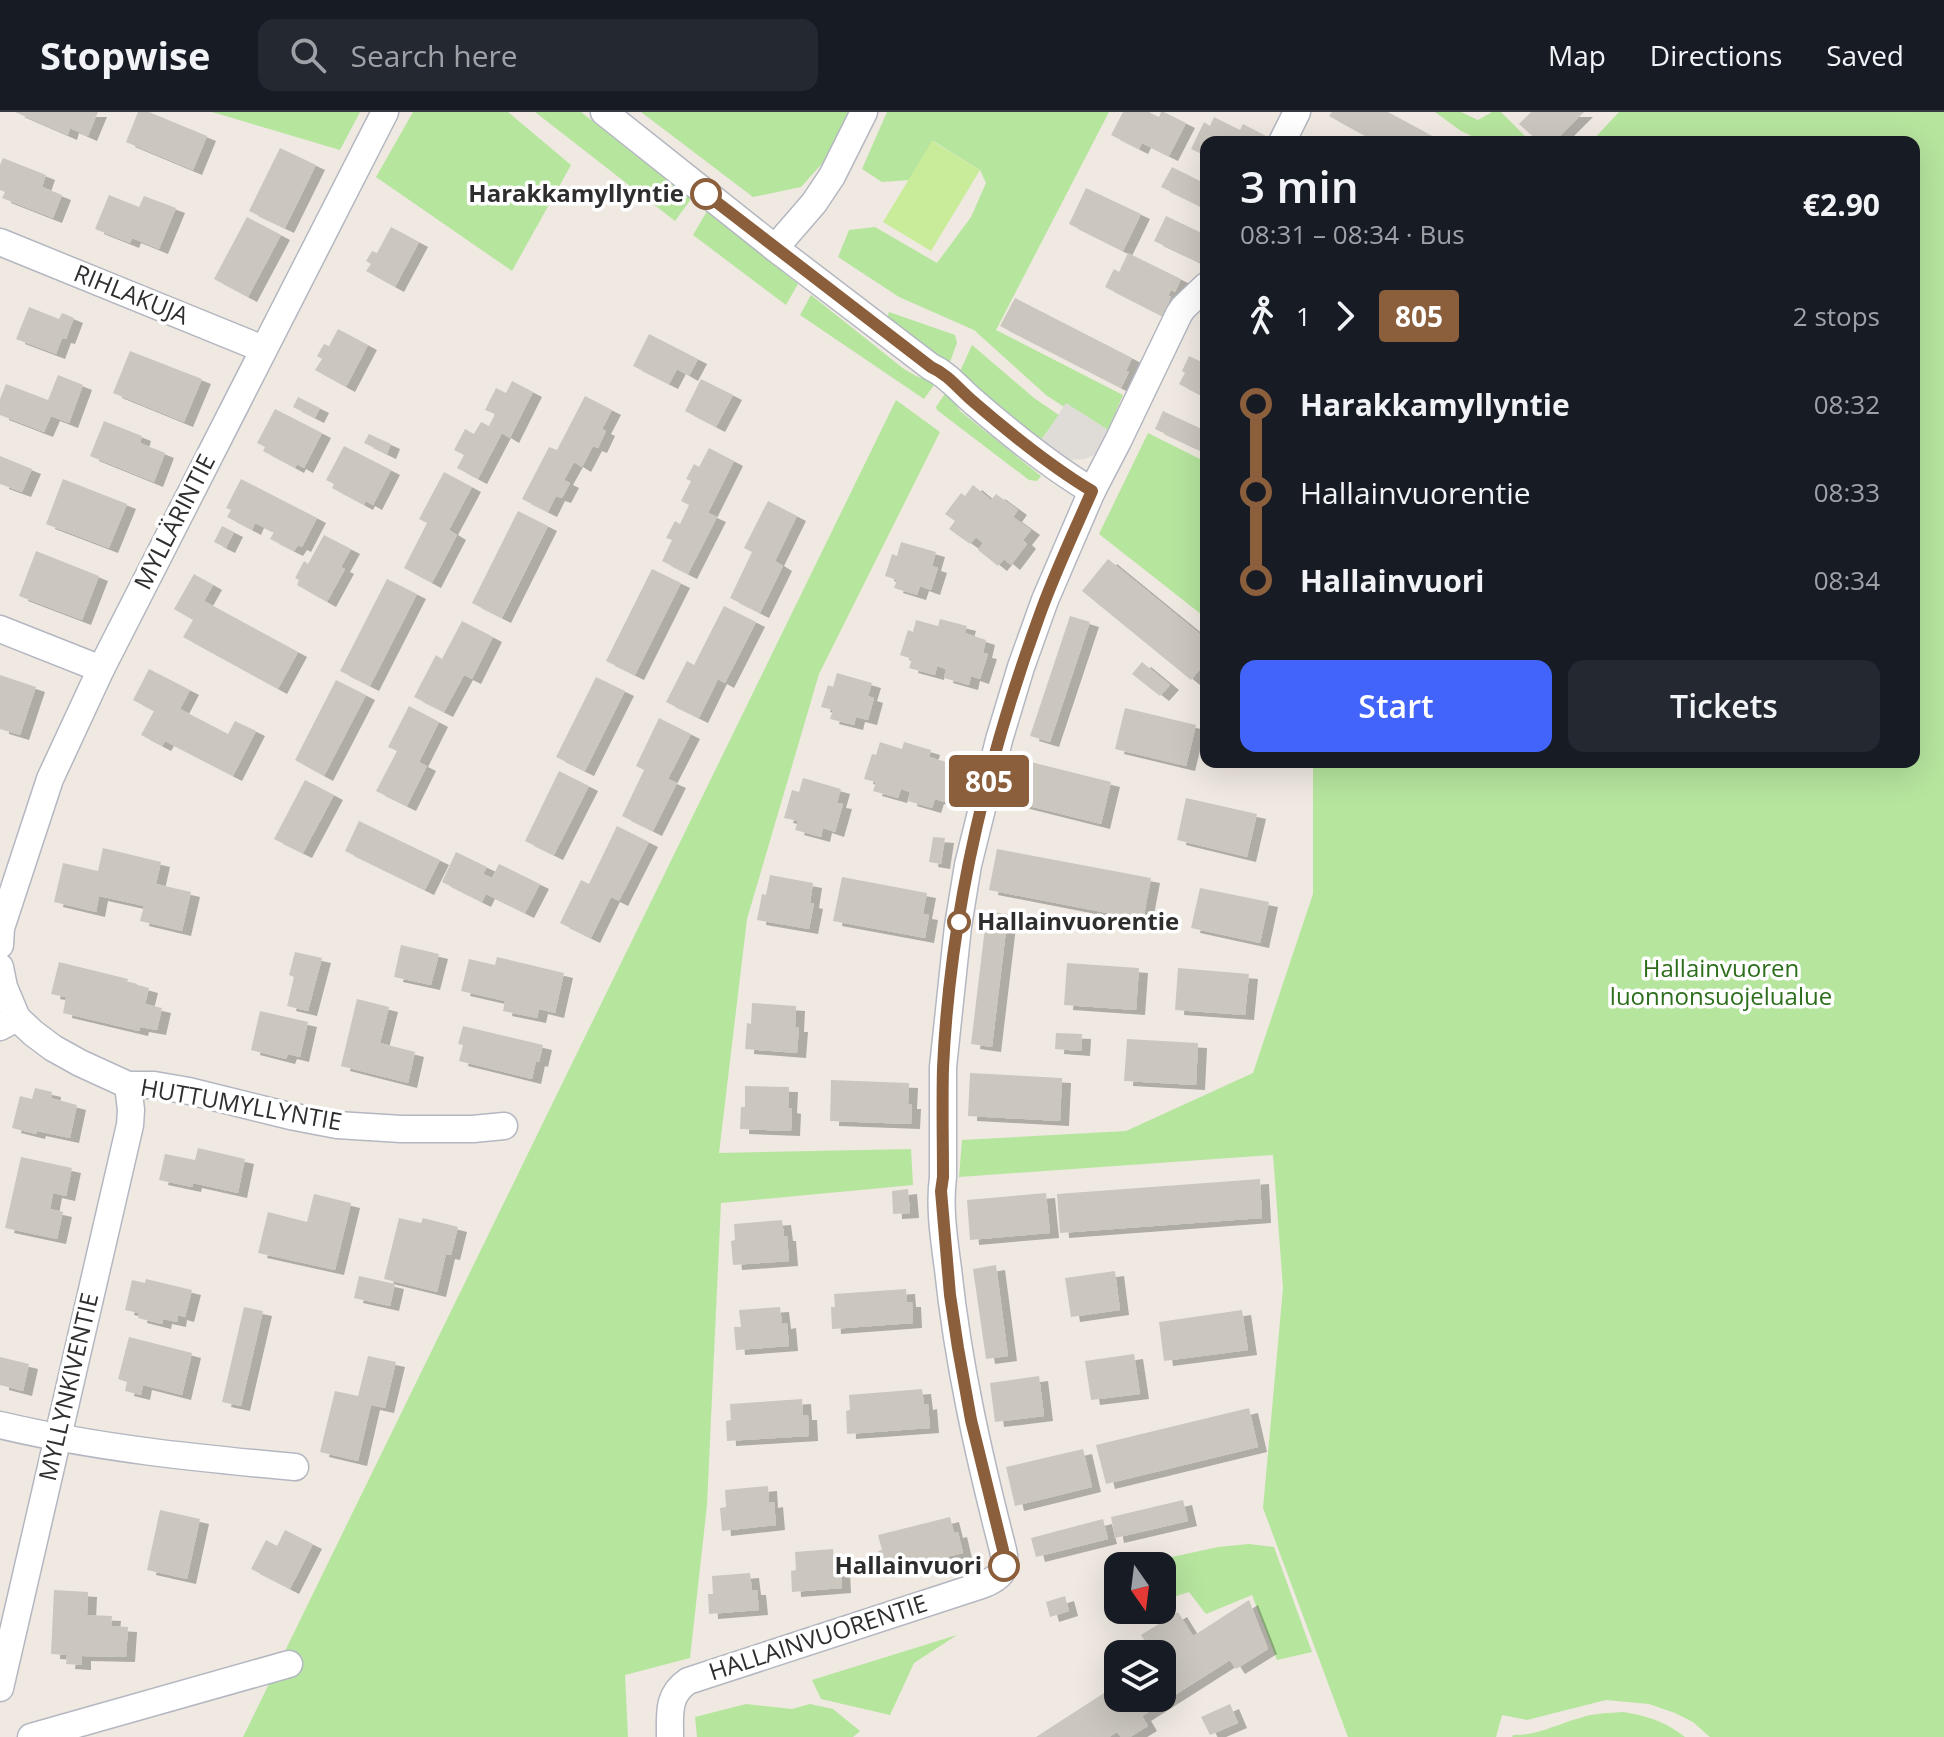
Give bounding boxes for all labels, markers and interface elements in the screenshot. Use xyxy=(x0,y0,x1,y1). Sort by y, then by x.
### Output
search box xyxy=(258,19,818,91)
text: Stopwise xyxy=(40,29,210,81)
icon: search xyxy=(286,33,330,77)
text: Search here xyxy=(350,35,518,76)
text: Map xyxy=(1548,36,1606,74)
text: Directions xyxy=(1650,36,1782,74)
text: Saved xyxy=(1826,36,1904,74)
text: 3 min xyxy=(1240,156,1359,216)
place label: Harakkamyllyntie xyxy=(468,176,684,209)
marker: Harakkamyllyntie xyxy=(691,179,721,209)
text: €2.90 xyxy=(1803,184,1880,225)
text: 08:31 – 08:34 · Bus xyxy=(1240,216,1465,252)
street label: RIHLAKUJA xyxy=(69,256,194,332)
icon: walk xyxy=(1240,294,1284,338)
icon: forward xyxy=(1323,294,1367,338)
text: 805 xyxy=(1395,297,1443,335)
text: 1 xyxy=(1296,298,1311,334)
text: 2 stops xyxy=(1793,298,1880,334)
text: Harakkamyllyntie xyxy=(1300,384,1570,425)
text: 08:32 xyxy=(1814,386,1880,422)
street label: MYLLÄRINTIE xyxy=(125,448,222,595)
text: Hallainvuorentie xyxy=(1300,472,1531,513)
text: 08:33 xyxy=(1814,474,1880,510)
text: Hallainvuori xyxy=(1300,560,1485,601)
text: 08:34 xyxy=(1814,562,1880,598)
button: Start xyxy=(1240,660,1552,752)
button: Tickets xyxy=(1568,660,1880,752)
line badge: 805 xyxy=(943,755,1035,807)
text: 805 xyxy=(965,762,1013,800)
place label: Hallainvuorentie xyxy=(977,904,1179,937)
marker: Hallainvuorentie xyxy=(948,911,970,933)
park label: Hallainvuoren luonnonsuojelualue xyxy=(1610,951,1832,1012)
street label: HUTTUMYLLYNTIE xyxy=(138,1070,345,1137)
street label: MYLLYNKIVENTIE xyxy=(30,1289,105,1484)
place label: Hallainvuori xyxy=(834,1548,982,1581)
marker: Hallainvuori xyxy=(989,1551,1019,1581)
north arrow xyxy=(1104,1552,1176,1624)
map controls xyxy=(1104,1552,1176,1712)
street label: HALLAINVUORENTIE xyxy=(704,1586,931,1687)
button: layers xyxy=(1104,1640,1176,1712)

